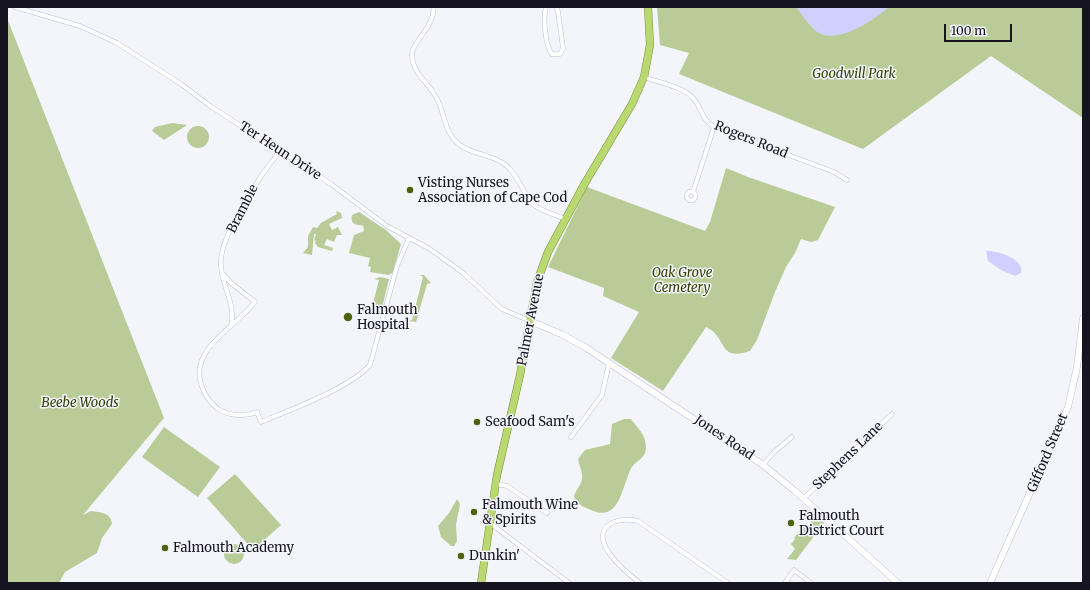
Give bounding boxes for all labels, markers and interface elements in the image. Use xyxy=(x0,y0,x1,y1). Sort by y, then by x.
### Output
scale bar xyxy=(946,16,1014,42)
text: 100 m xyxy=(951,23,986,38)
park label: Goodwill Park xyxy=(812,66,896,82)
street label: Rogers Road xyxy=(712,118,790,162)
street label: Ter Heun Drive xyxy=(236,119,324,183)
place label: Visting Nurses Association of Cape Cod xyxy=(418,175,567,206)
street label: Bramble xyxy=(224,182,262,236)
marker: Visting Nurses Association of Cape Cod xyxy=(405,185,415,195)
park label: Oak Grove Cemetery xyxy=(652,265,712,296)
street label: Palmer Avenue xyxy=(514,273,548,367)
place label: Falmouth Hospital xyxy=(357,302,418,333)
marker: Falmouth Hospital xyxy=(342,311,354,323)
park label: Beebe Woods xyxy=(41,395,119,411)
street label: Gifford Street xyxy=(1024,411,1072,495)
street label: Jones Road xyxy=(691,412,757,464)
place label: Seafood Sam's xyxy=(485,414,575,430)
marker: Seafood Sam's xyxy=(472,417,482,427)
street label: Stephens Lane xyxy=(810,419,886,493)
place label: Falmouth Wine & Spirits xyxy=(482,497,578,528)
marker: Falmouth Wine & Spirits xyxy=(469,507,479,517)
place label: Falmouth District Court xyxy=(799,508,884,539)
marker: Falmouth District Court xyxy=(786,518,796,528)
place label: Falmouth Academy xyxy=(173,540,294,556)
marker: Falmouth Academy xyxy=(160,543,170,553)
place label: Dunkin' xyxy=(469,548,520,564)
marker: Dunkin' xyxy=(456,551,466,561)

